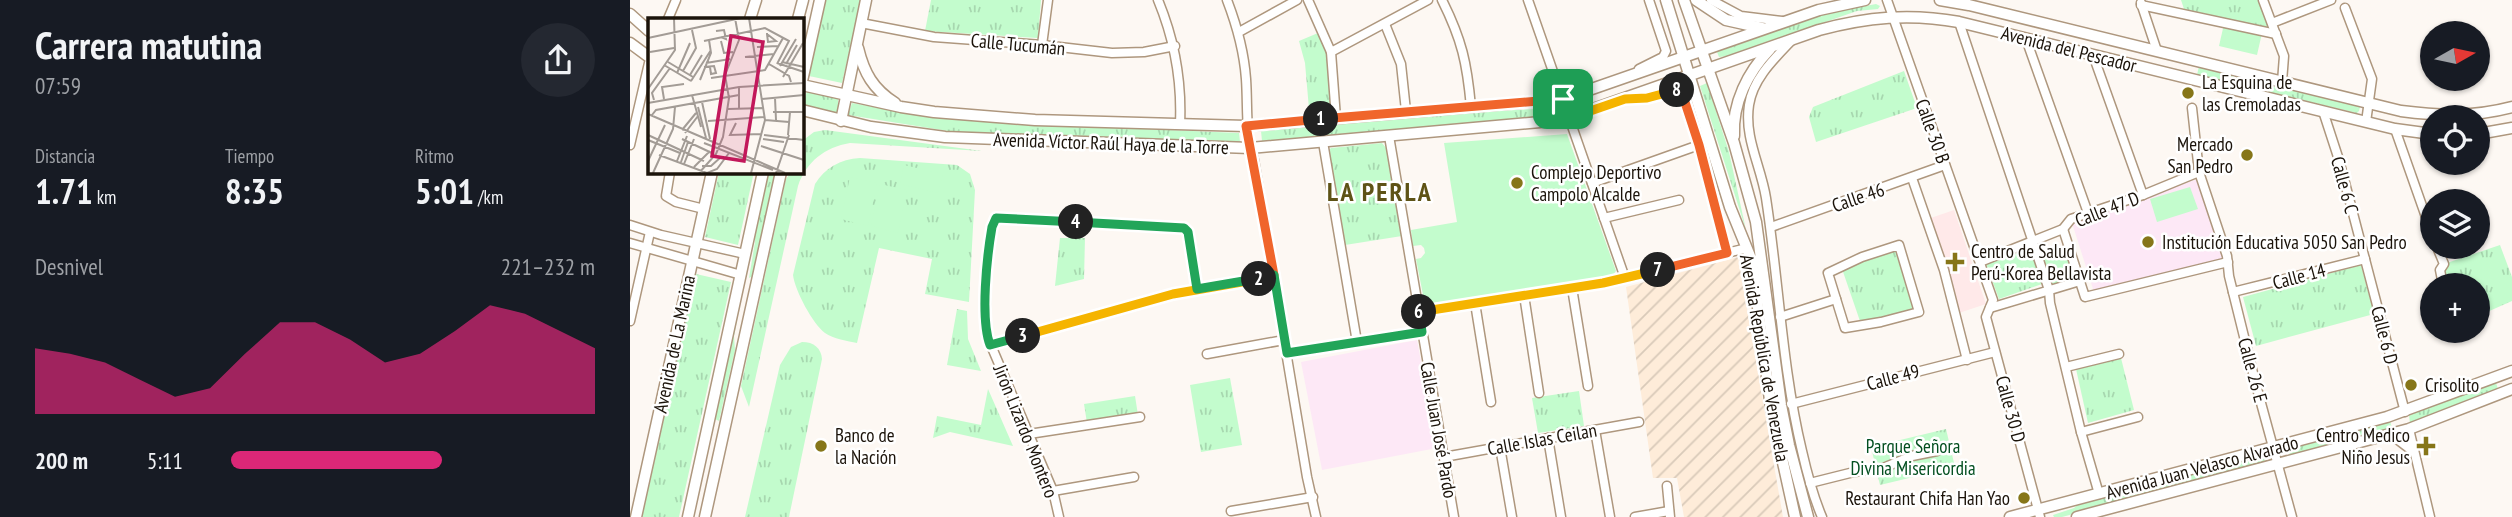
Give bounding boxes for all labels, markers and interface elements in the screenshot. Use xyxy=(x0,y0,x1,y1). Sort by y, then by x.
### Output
inset map xyxy=(648,18,803,173)
text: Carrera matutina xyxy=(35,20,262,69)
street label: Avenida del Pescador xyxy=(1999,21,2140,78)
north arrow xyxy=(2420,21,2490,91)
map controls xyxy=(2420,21,2490,343)
button: share xyxy=(521,23,595,97)
street label: Calle Tucumán xyxy=(970,28,1066,60)
pin xyxy=(1533,69,1593,129)
place label: La Esquina de las Cremoladas xyxy=(2202,70,2301,116)
text: 07:59 xyxy=(35,71,81,100)
pin: 8 xyxy=(1660,72,1694,108)
text: 8 xyxy=(1672,77,1681,101)
icon: arrive xyxy=(1544,80,1582,118)
marker: La Esquina de las Cremoladas xyxy=(2180,85,2196,101)
street label: Calle 30 B xyxy=(1910,95,1956,167)
pin: 1 xyxy=(1304,102,1338,136)
button: locate xyxy=(2420,105,2490,175)
text: 1 xyxy=(1316,106,1325,130)
street label: Avenida Víctor Raúl Haya de la Torre xyxy=(993,127,1229,159)
place label: Mercado San Pedro xyxy=(2167,132,2233,178)
text: Distancia xyxy=(35,144,95,168)
text: Tiempo xyxy=(225,144,274,168)
text: Ritmo xyxy=(415,144,454,168)
marker: Mercado San Pedro xyxy=(2239,147,2255,163)
street label: Calle 6 C xyxy=(2326,154,2364,216)
place label: Complejo Deportivo Campolo Alcalde xyxy=(1531,160,1662,206)
text: 1.71 xyxy=(35,168,93,214)
text: 8:35 xyxy=(225,168,284,214)
text: 5:01 xyxy=(415,168,474,214)
district label: LA PERLA xyxy=(1327,175,1433,208)
marker: Complejo Deportivo Campolo Alcalde xyxy=(1509,175,1525,191)
street label: Calle 46 xyxy=(1829,177,1887,217)
text: km xyxy=(93,185,116,209)
text: /km xyxy=(474,185,503,209)
street label: Calle 47 D xyxy=(2071,186,2143,232)
button: layers xyxy=(2420,189,2490,259)
pin: 4 xyxy=(1058,204,1094,240)
text: 4 xyxy=(1071,209,1080,233)
place label: Institución Educativa 5050 San Pedro xyxy=(2162,230,2407,254)
marker: Institución Educativa 5050 San Pedro xyxy=(2140,234,2156,250)
place label: Centro de Salud Perú-Korea Bellavista xyxy=(1971,239,2111,285)
text: Desnivel xyxy=(35,252,103,281)
text: 221–232 m xyxy=(501,252,595,281)
pin: 7 xyxy=(1640,252,1676,288)
street label: Avenida República de Venezuela xyxy=(1735,252,1795,464)
marker: Centro de Salud Perú-Korea Bellavista xyxy=(1945,252,1965,272)
text: 7 xyxy=(1653,257,1662,281)
street label: Calle 14 xyxy=(2270,257,2329,295)
pin: 2 xyxy=(1242,262,1276,296)
text: 2 xyxy=(1254,266,1263,290)
street label: Avenida de La Marina xyxy=(648,273,700,415)
button: + xyxy=(2420,273,2490,343)
pin: 6 xyxy=(1402,294,1436,330)
text: 6 xyxy=(1414,299,1423,323)
street label: Calle 6 D xyxy=(2366,303,2404,367)
pin: 3 xyxy=(1006,318,1040,354)
text: 3 xyxy=(1018,323,1027,347)
street label: Calle 26 E xyxy=(2233,335,2273,405)
street label: Calle 49 xyxy=(1864,358,1922,396)
street label: Jirón Lizardo Montero xyxy=(988,360,1064,501)
street label: Calle Juan José Pardo xyxy=(1415,360,1463,500)
street label: Calle 30 D xyxy=(1991,373,2031,445)
place label: Crisolito xyxy=(2425,373,2479,397)
marker: Crisolito xyxy=(2403,377,2419,393)
street label: Calle Islas Ceilan xyxy=(1485,418,1599,460)
place label: Banco de la Nación xyxy=(835,423,896,469)
place label: Centro Medico Niño Jesus xyxy=(2316,423,2410,469)
street label: Avenida Juan Velasco Alvarado xyxy=(2103,430,2301,504)
park label: Parque Señora Divina Misericordia xyxy=(1850,434,1976,480)
marker: Centro Medico Niño Jesus xyxy=(2416,436,2436,456)
marker: Banco de la Nación xyxy=(813,438,829,454)
text: 200 m xyxy=(35,446,88,475)
text: 5:11 xyxy=(147,446,183,475)
place label: Restaurant Chifa Han Yao xyxy=(1845,486,2010,510)
marker: Restaurant Chifa Han Yao xyxy=(2016,490,2032,506)

